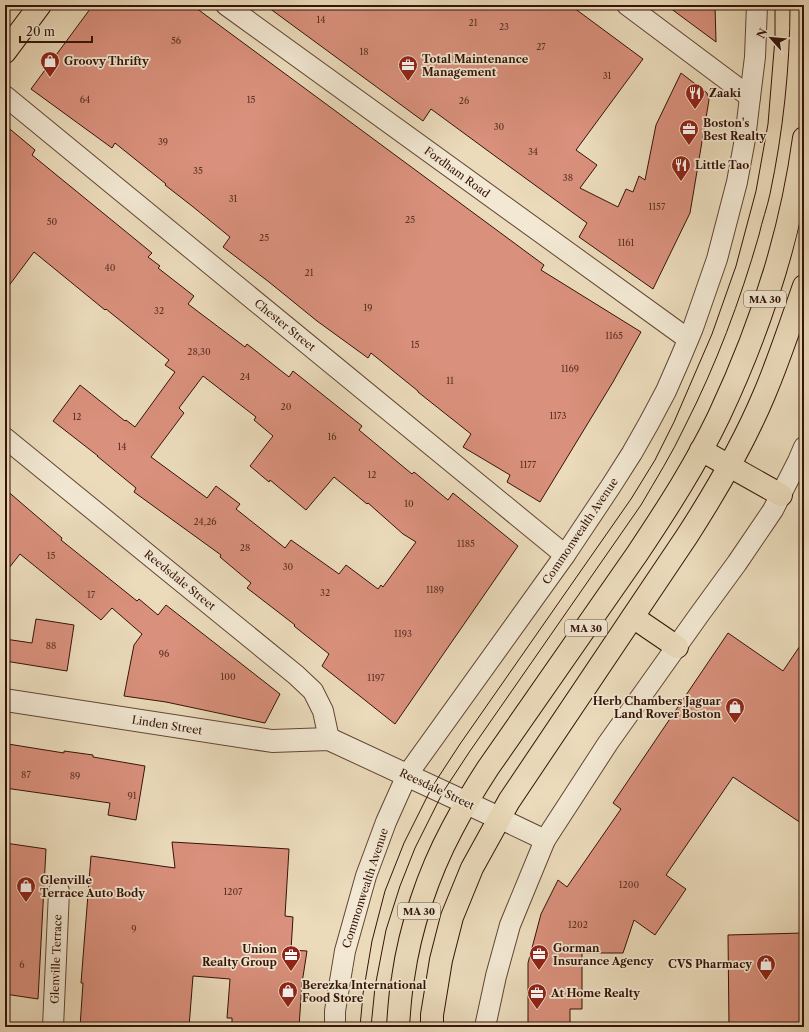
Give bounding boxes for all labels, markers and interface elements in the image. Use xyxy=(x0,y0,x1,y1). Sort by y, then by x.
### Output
house number: 14 xyxy=(317,14,326,25)
house number: 21 xyxy=(469,17,478,28)
scale bar xyxy=(20,18,92,44)
north arrow xyxy=(751,18,791,58)
house number: 23 xyxy=(499,21,509,32)
text: 20 m xyxy=(26,24,55,39)
text: N xyxy=(754,26,771,41)
house number: 56 xyxy=(171,35,181,46)
house number: 27 xyxy=(536,41,546,52)
house number: 18 xyxy=(359,46,369,57)
shop icon: Groovy Thrifty xyxy=(39,50,61,78)
place label: Total Maintenance Management xyxy=(422,52,529,79)
place label: Groovy Thrifty xyxy=(64,54,149,68)
office icon: Total Maintenance Management xyxy=(397,54,419,82)
house number: 31 xyxy=(603,70,612,81)
restaurant icon: Zaaki xyxy=(684,82,706,110)
place label: Zaaki xyxy=(709,86,741,100)
house number: 64 xyxy=(80,94,90,105)
house number: 15 xyxy=(247,94,255,105)
house number: 26 xyxy=(459,95,469,106)
place label: Boston's Best Realty xyxy=(703,116,767,143)
office icon: Boston's Best Realty xyxy=(678,118,700,146)
house number: 30 xyxy=(494,121,505,132)
house number: 39 xyxy=(158,136,168,147)
street label: Fordham Road xyxy=(421,144,493,201)
house number: 34 xyxy=(528,146,538,157)
restaurant icon: Little Tao xyxy=(670,154,692,182)
place label: Little Tao xyxy=(695,158,749,172)
house number: 35 xyxy=(193,165,203,176)
house number: 38 xyxy=(563,172,573,183)
house number: 31 xyxy=(229,193,238,204)
house number: 1157 xyxy=(649,201,666,212)
house number: 25 xyxy=(405,214,415,225)
house number: 50 xyxy=(47,216,58,227)
house number: 25 xyxy=(259,232,269,243)
house number: 1161 xyxy=(618,237,635,248)
house number: 40 xyxy=(105,262,116,273)
house number: 21 xyxy=(305,267,314,278)
road number: MA 30 xyxy=(744,291,786,307)
street label: Chester Street xyxy=(252,296,319,354)
house number: 19 xyxy=(363,302,373,313)
house number: 32 xyxy=(154,305,164,316)
house number: 1165 xyxy=(605,330,623,341)
house number: 15 xyxy=(411,339,419,350)
house number: 28,30 xyxy=(187,346,211,357)
house number: 1169 xyxy=(561,363,579,374)
house number: 24 xyxy=(240,371,250,382)
house number: 11 xyxy=(446,375,454,386)
house number: 20 xyxy=(281,401,292,412)
house number: 1173 xyxy=(550,410,567,421)
house number: 12 xyxy=(73,411,81,422)
house number: 16 xyxy=(327,431,337,442)
house number: 14 xyxy=(118,441,127,452)
house number: 1177 xyxy=(520,459,537,470)
house number: 12 xyxy=(368,469,376,480)
street label: Commonwealth Avenue xyxy=(539,475,621,587)
house number: 10 xyxy=(404,498,414,509)
house number: 24,26 xyxy=(193,516,217,527)
house number: 1185 xyxy=(457,538,475,549)
house number: 28 xyxy=(240,542,250,553)
street label: Reedsdale Street xyxy=(141,547,219,613)
house number: 15 xyxy=(47,550,55,561)
house number: 30 xyxy=(283,561,294,572)
house number: 1189 xyxy=(426,584,444,595)
house number: 32 xyxy=(320,587,330,598)
house number: 17 xyxy=(87,589,96,600)
road number: MA 30 xyxy=(565,620,607,636)
house number: 1193 xyxy=(394,628,412,639)
house number: 88 xyxy=(46,640,56,651)
house number: 96 xyxy=(159,648,169,659)
house number: 100 xyxy=(220,671,236,682)
house number: 1197 xyxy=(367,672,385,683)
place label: Herb Chambers Jaguar Land Rover Boston xyxy=(593,694,722,721)
shop icon: Herb Chambers Jaguar Land Rover Boston xyxy=(724,696,746,724)
street label: Linden Street xyxy=(131,713,203,738)
street label: Reesdale Street xyxy=(397,766,477,813)
house number: 87 xyxy=(21,769,31,780)
house number: 89 xyxy=(70,770,80,781)
house number: 91 xyxy=(127,790,137,801)
street label: Commonwealth Avenue xyxy=(339,826,391,950)
place label: Glenville Terrace Auto Body xyxy=(40,873,145,900)
shop icon: Glenville Terrace Auto Body xyxy=(15,875,37,903)
house number: 1200 xyxy=(619,879,639,890)
house number: 1207 xyxy=(223,886,243,897)
road number: MA 30 xyxy=(398,903,440,919)
street label: Glenville Terrace xyxy=(47,914,65,1004)
house number: 1202 xyxy=(568,919,588,930)
house number: 9 xyxy=(131,923,137,934)
place label: Gorman Insurance Agency xyxy=(553,941,654,968)
place label: Union Realty Group xyxy=(202,942,277,969)
office icon: Gorman Insurance Agency xyxy=(528,943,550,971)
office icon: Union Realty Group xyxy=(280,944,302,972)
shop icon: CVS Pharmacy xyxy=(755,953,777,981)
place label: CVS Pharmacy xyxy=(668,957,752,971)
house number: 6 xyxy=(19,959,25,970)
place label: Berezka International Food Store xyxy=(302,978,427,1005)
shop icon: Berezka International Food Store xyxy=(277,980,299,1008)
office icon: At Home Realty xyxy=(526,982,548,1010)
place label: At Home Realty xyxy=(550,986,640,1000)

